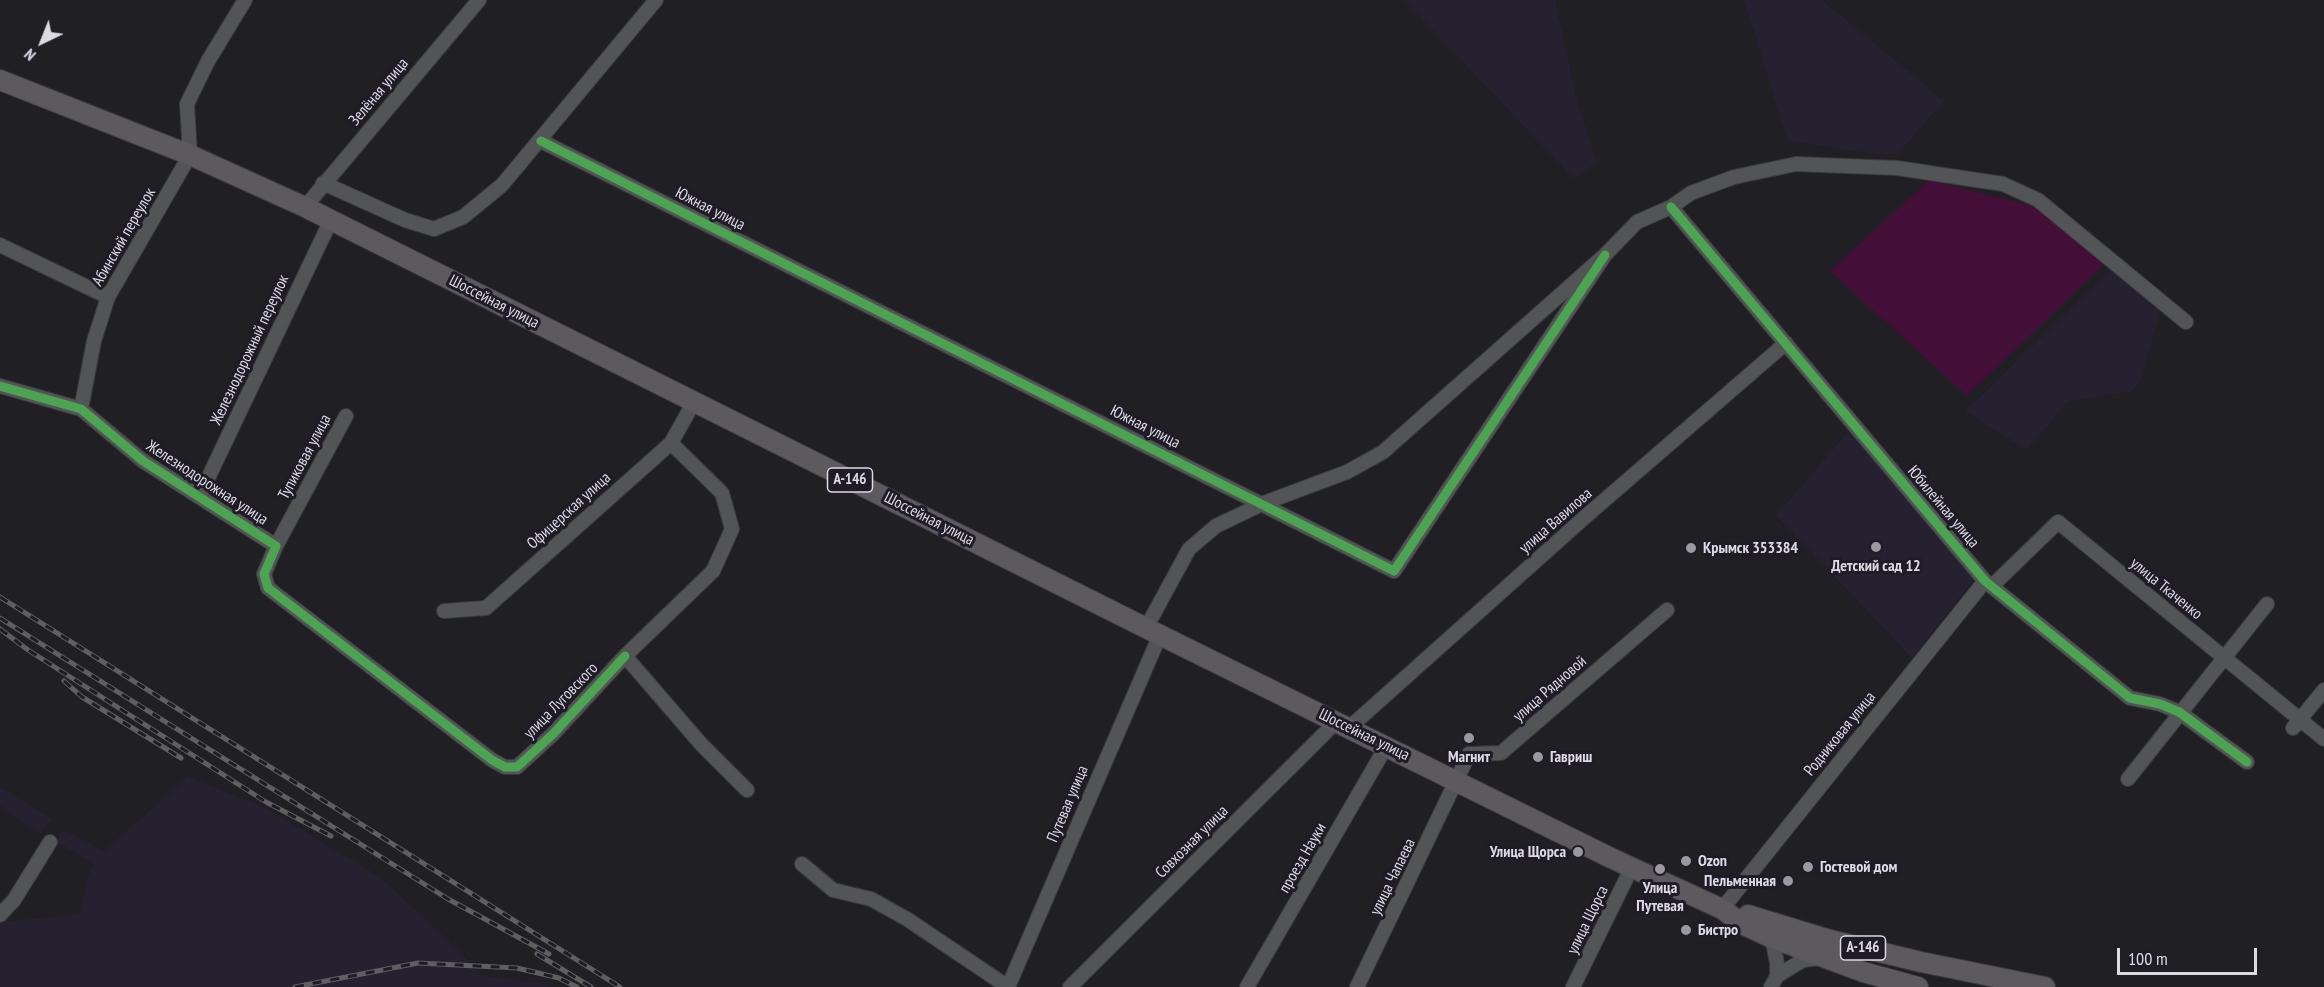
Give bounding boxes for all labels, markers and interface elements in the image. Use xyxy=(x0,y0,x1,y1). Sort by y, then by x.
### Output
north arrow xyxy=(12,12,72,72)
text: N xyxy=(20,45,40,65)
street label: Зелёная улица xyxy=(345,54,413,130)
street label: Южная улица xyxy=(672,183,748,235)
street label: Абинский переулок xyxy=(88,185,160,289)
street label: Шоссейная улица xyxy=(446,271,542,333)
street label: Железнодорожный переулок xyxy=(207,272,293,428)
street label: Южная улица xyxy=(1107,401,1183,453)
street label: Тупиковая улица xyxy=(275,411,335,503)
street label: Железнодорожная улица xyxy=(143,437,271,529)
street label: Юбилейная улица xyxy=(1903,462,1983,552)
street label: Офицерская улица xyxy=(523,468,615,554)
road number: А-146 xyxy=(828,468,872,492)
street label: улица Вавилова xyxy=(1516,484,1596,558)
street label: Шоссейная улица xyxy=(881,488,977,550)
place label: Крымск 353384 xyxy=(1703,538,1798,558)
marker: Детский сад 12 xyxy=(1869,540,1883,554)
marker: Крымск 353384 xyxy=(1684,541,1698,555)
street label: улица Ткаченко xyxy=(2126,554,2206,624)
place label: Детский сад 12 xyxy=(1831,556,1921,576)
street label: улица Рядновой xyxy=(1509,652,1591,726)
street label: улица Луговского xyxy=(520,659,602,743)
street label: Родниковая улица xyxy=(1800,688,1880,780)
street label: Шоссейная улица xyxy=(1316,705,1412,765)
marker: Магнит xyxy=(1462,731,1476,745)
place label: Магнит xyxy=(1448,747,1490,767)
place label: Гавриш xyxy=(1550,747,1592,767)
marker: Гавриш xyxy=(1531,750,1545,764)
street label: Путевая улица xyxy=(1043,763,1093,845)
street label: Совхозная улица xyxy=(1152,802,1232,882)
street label: проезд Науки xyxy=(1275,820,1331,896)
street label: улица Чапаева xyxy=(1366,835,1420,919)
place label: Улица Щорса xyxy=(1490,842,1566,862)
marker: Улица Щорса xyxy=(1571,845,1585,859)
place label: Ozon xyxy=(1698,851,1727,871)
marker: Ozon xyxy=(1679,854,1693,868)
place label: Гостевой дом xyxy=(1820,857,1897,877)
marker: Гостевой дом xyxy=(1801,860,1815,874)
marker: Улица Путевая xyxy=(1653,862,1667,876)
place label: Пельменная xyxy=(1704,871,1776,891)
marker: Пельменная xyxy=(1781,874,1795,888)
place label: Улица Путевая xyxy=(1636,878,1684,916)
street label: улица Щорса xyxy=(1563,883,1613,957)
place label: Бистро xyxy=(1698,920,1738,940)
marker: Бистро xyxy=(1679,923,1693,937)
road number: А-146 xyxy=(1840,936,1886,960)
scale bar xyxy=(2120,936,2260,974)
text: 100 m xyxy=(2128,947,2168,970)

